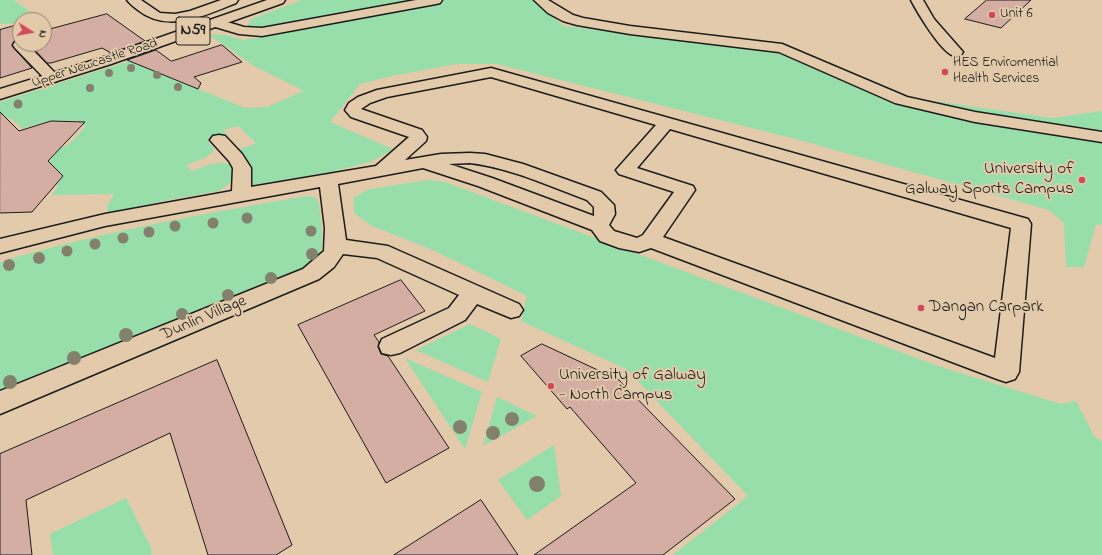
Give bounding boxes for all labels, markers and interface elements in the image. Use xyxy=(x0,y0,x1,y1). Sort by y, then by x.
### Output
place label: Unit 6 xyxy=(1000,7,1033,23)
marker: Unit 6 xyxy=(987,10,997,20)
north arrow xyxy=(12,12,52,52)
road number: N59 xyxy=(176,17,210,45)
text: N xyxy=(34,29,51,39)
street label: Upper Newcastle Road xyxy=(30,36,160,92)
place label: HES Enviromential Health Services xyxy=(953,56,1058,88)
marker: HES Enviromential Health Services xyxy=(940,67,950,77)
place label: University of Galway Sports Campus xyxy=(905,160,1074,200)
marker: University of Galway Sports Campus xyxy=(1077,175,1087,185)
street label: Dunlin Village xyxy=(158,292,250,346)
place label: Dangan Carpark xyxy=(929,298,1043,318)
marker: Dangan Carpark xyxy=(916,303,926,313)
place label: University of Galway - North Campus xyxy=(559,366,706,406)
marker: University of Galway - North Campus xyxy=(546,381,556,391)

